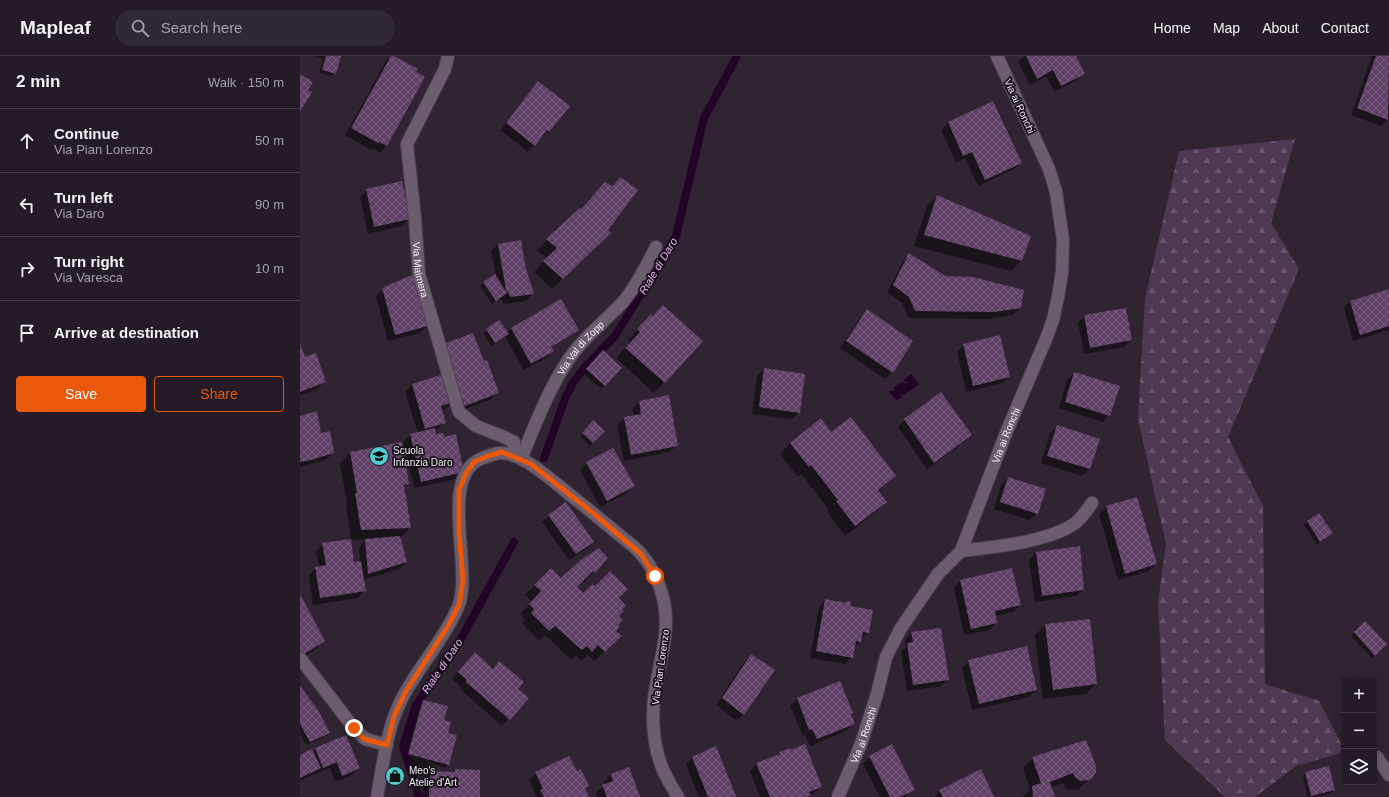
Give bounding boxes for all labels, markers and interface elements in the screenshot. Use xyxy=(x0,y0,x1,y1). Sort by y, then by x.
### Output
search box xyxy=(115,10,395,46)
text: Mapleaf xyxy=(20,17,91,38)
icon: search xyxy=(129,17,151,39)
text: Search here xyxy=(161,19,242,36)
text: Home xyxy=(1154,20,1191,36)
text: Map xyxy=(1213,20,1240,36)
text: About xyxy=(1262,20,1299,36)
text: Contact xyxy=(1321,20,1369,36)
text: 2 min xyxy=(16,72,60,91)
text: Walk · 150 m xyxy=(208,75,284,90)
street label: Via ai Ronchi xyxy=(1002,77,1037,135)
text: Continue xyxy=(54,125,119,142)
icon: ahead xyxy=(16,130,38,152)
text: 50 m xyxy=(255,133,284,148)
text: Via Pian Lorenzo xyxy=(54,142,153,157)
text: Turn left xyxy=(54,189,113,206)
icon: left xyxy=(16,194,38,216)
text: 90 m xyxy=(255,197,284,212)
text: Via Daro xyxy=(54,206,104,221)
water label: Riale di Daro xyxy=(636,236,680,296)
street label: Via Malmera xyxy=(411,242,431,299)
text: Turn right xyxy=(54,253,124,270)
icon: right xyxy=(16,258,38,280)
text: 10 m xyxy=(255,261,284,276)
text: Via Varesca xyxy=(54,270,123,285)
street label: Via Val di Zopp xyxy=(555,319,607,377)
icon: arrive xyxy=(16,322,38,344)
text: Arrive at destination xyxy=(54,324,199,341)
button: Save xyxy=(16,376,146,412)
button: Share xyxy=(154,376,284,412)
street label: Via ai Ronchi xyxy=(990,406,1022,465)
school or university icon: Scuola Infanzia Daro xyxy=(368,445,390,467)
place label: Scuola Infanzia Daro xyxy=(393,445,453,468)
route start xyxy=(646,567,664,585)
street label: Via Pian Lorenzo xyxy=(650,628,671,705)
water label: Riale di Daro xyxy=(419,636,465,696)
map controls xyxy=(1341,677,1377,785)
button: + xyxy=(1341,677,1377,713)
street label: Via ai Ronchi xyxy=(848,706,878,765)
button: − xyxy=(1341,713,1377,749)
route end xyxy=(345,719,363,737)
button: layers xyxy=(1341,749,1377,785)
shop icon: Meo's Atelie d'Art xyxy=(384,765,406,787)
place label: Meo's Atelie d'Art xyxy=(409,765,457,788)

